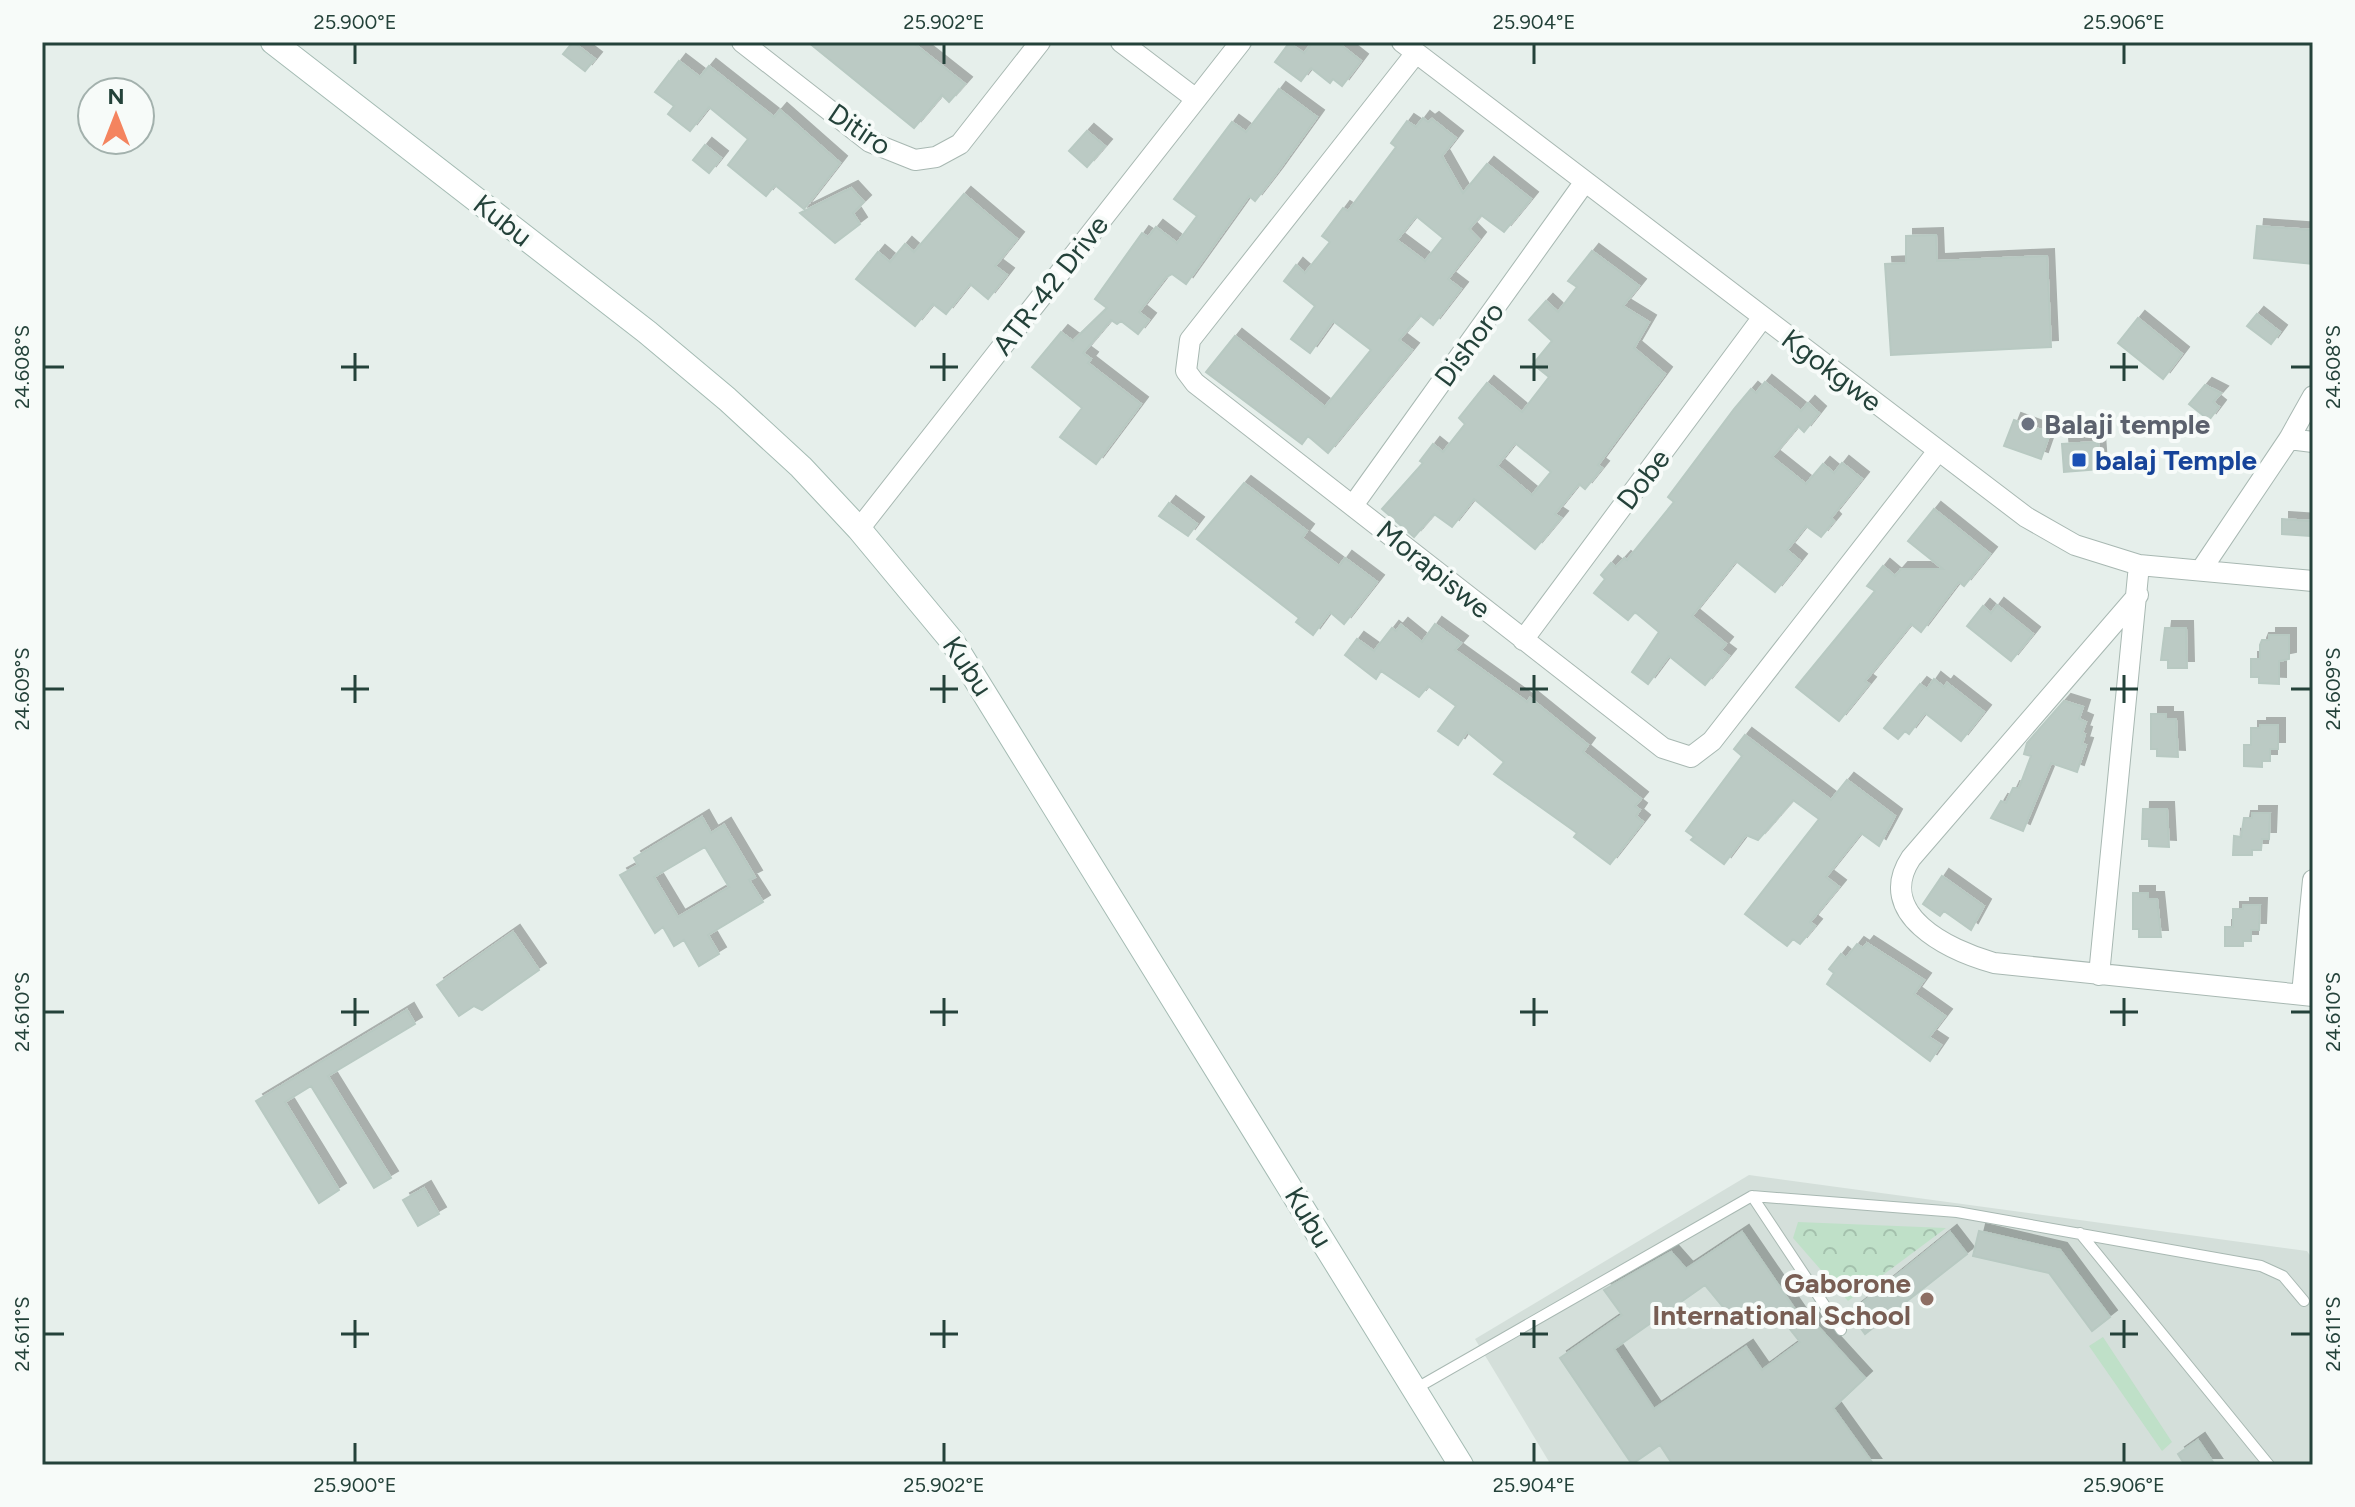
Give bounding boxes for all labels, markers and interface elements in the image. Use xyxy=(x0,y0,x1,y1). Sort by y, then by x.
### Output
text: 25.900°E xyxy=(313,10,397,34)
text: 25.902°E xyxy=(903,10,985,34)
text: 25.904°E xyxy=(1493,10,1575,34)
text: 25.906°E xyxy=(2083,10,2165,34)
north arrow xyxy=(76,76,156,156)
text: N xyxy=(107,83,125,110)
street label: Ditiro xyxy=(822,96,898,162)
street label: Kubu xyxy=(467,187,539,253)
street label: ATR-42 Drive xyxy=(985,208,1115,362)
street label: Dishoro xyxy=(1427,295,1511,393)
street label: Kgokgwe xyxy=(1775,321,1889,419)
text: 24.608°S xyxy=(10,325,34,409)
text: 24.608°S xyxy=(2321,325,2345,409)
place label: Balaji temple xyxy=(2044,407,2210,441)
marker: Balaji temple xyxy=(2019,415,2037,433)
street label: Dobe xyxy=(1609,442,1677,516)
place label: balaj Temple xyxy=(2095,443,2257,477)
marker: balaj Temple xyxy=(2070,451,2088,469)
street label: Morapiswe xyxy=(1370,513,1498,625)
street label: Kubu xyxy=(936,630,1000,702)
text: 24.609°S xyxy=(10,648,34,730)
text: 24.609°S xyxy=(2321,648,2345,730)
text: 24.610°S xyxy=(10,972,34,1052)
text: 24.610°S xyxy=(2321,972,2345,1052)
street label: Kubu xyxy=(1278,1181,1340,1253)
place label: Gaborone International School xyxy=(1652,1266,1911,1332)
marker: Gaborone International School xyxy=(1918,1290,1936,1308)
text: 24.611°S xyxy=(10,1296,34,1372)
text: 24.611°S xyxy=(2321,1296,2345,1372)
text: 25.900°E xyxy=(313,1473,397,1497)
text: 25.902°E xyxy=(903,1473,985,1497)
text: 25.904°E xyxy=(1493,1473,1575,1497)
text: 25.906°E xyxy=(2083,1473,2165,1497)

